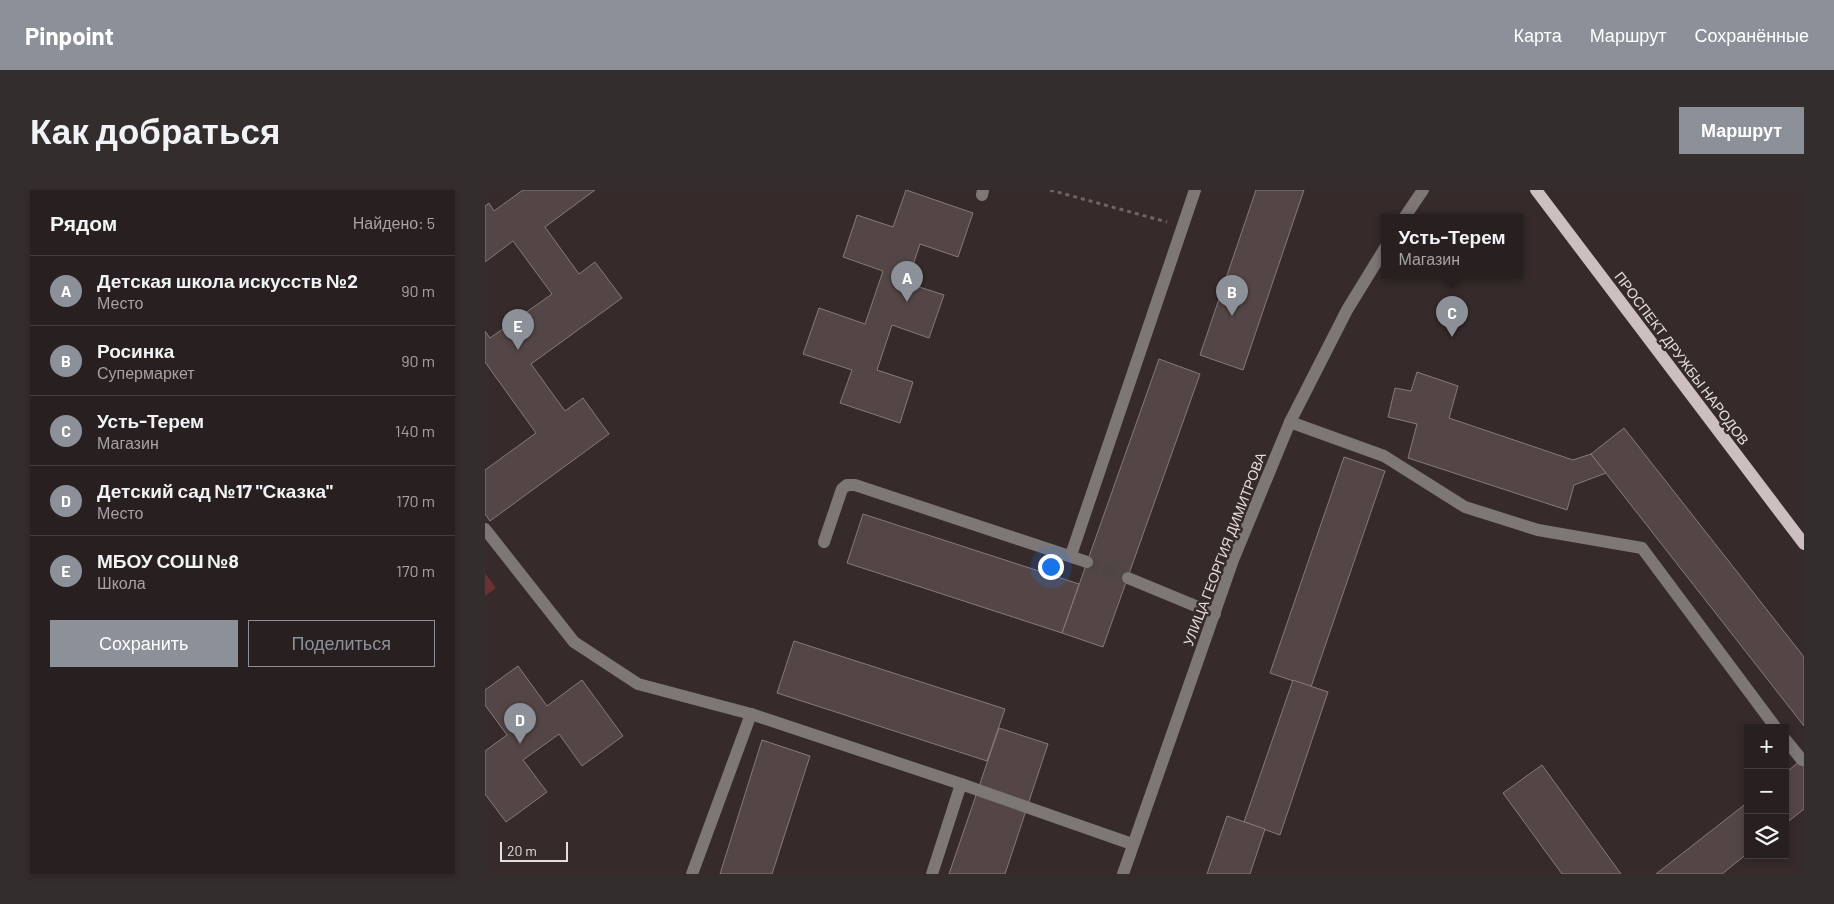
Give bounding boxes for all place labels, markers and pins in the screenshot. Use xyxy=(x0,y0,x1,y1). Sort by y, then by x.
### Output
pin: A xyxy=(891,261,923,302)
pin: B xyxy=(1216,275,1248,316)
pin: C xyxy=(1436,296,1468,337)
pin: E xyxy=(502,309,534,350)
pin: D xyxy=(504,703,536,744)

